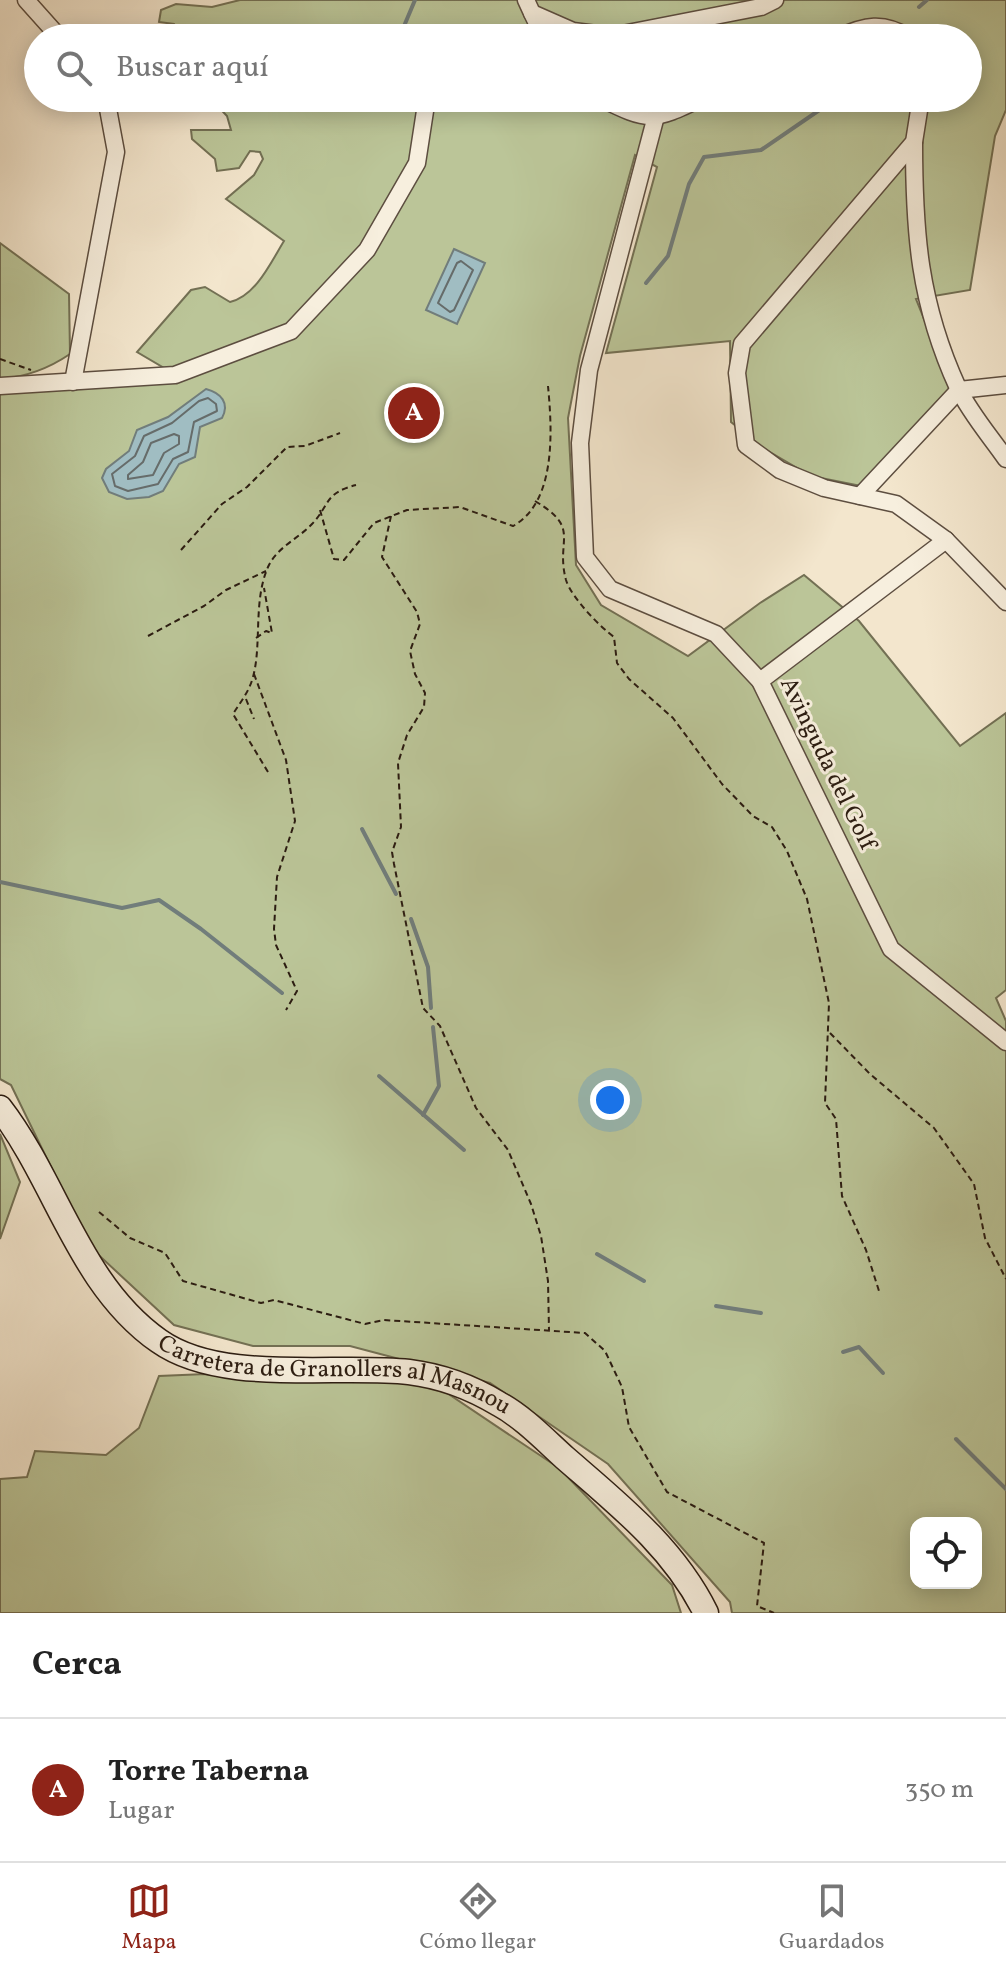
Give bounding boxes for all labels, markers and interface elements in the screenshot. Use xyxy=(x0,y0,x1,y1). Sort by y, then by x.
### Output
search box xyxy=(24,24,982,112)
icon: search xyxy=(52,46,96,90)
text: Buscar aquí xyxy=(116,47,269,89)
pin: A xyxy=(388,383,440,443)
street label: Avinguda del Golf xyxy=(770,672,885,858)
your location xyxy=(590,1080,630,1120)
street label: Carretera de Granollers al Masnou xyxy=(151,1327,517,1424)
map controls xyxy=(910,1517,982,1589)
button: locate xyxy=(910,1517,982,1589)
text: Cerca xyxy=(32,1642,122,1689)
text: Torre Taberna xyxy=(108,1751,309,1793)
text: A xyxy=(49,1772,67,1808)
text: 350 m xyxy=(905,1772,974,1808)
text: Lugar xyxy=(108,1793,174,1829)
tab: Mapa xyxy=(121,1879,176,1958)
tab: Cómo llegar xyxy=(419,1879,536,1958)
tab: Guardados xyxy=(779,1879,885,1958)

